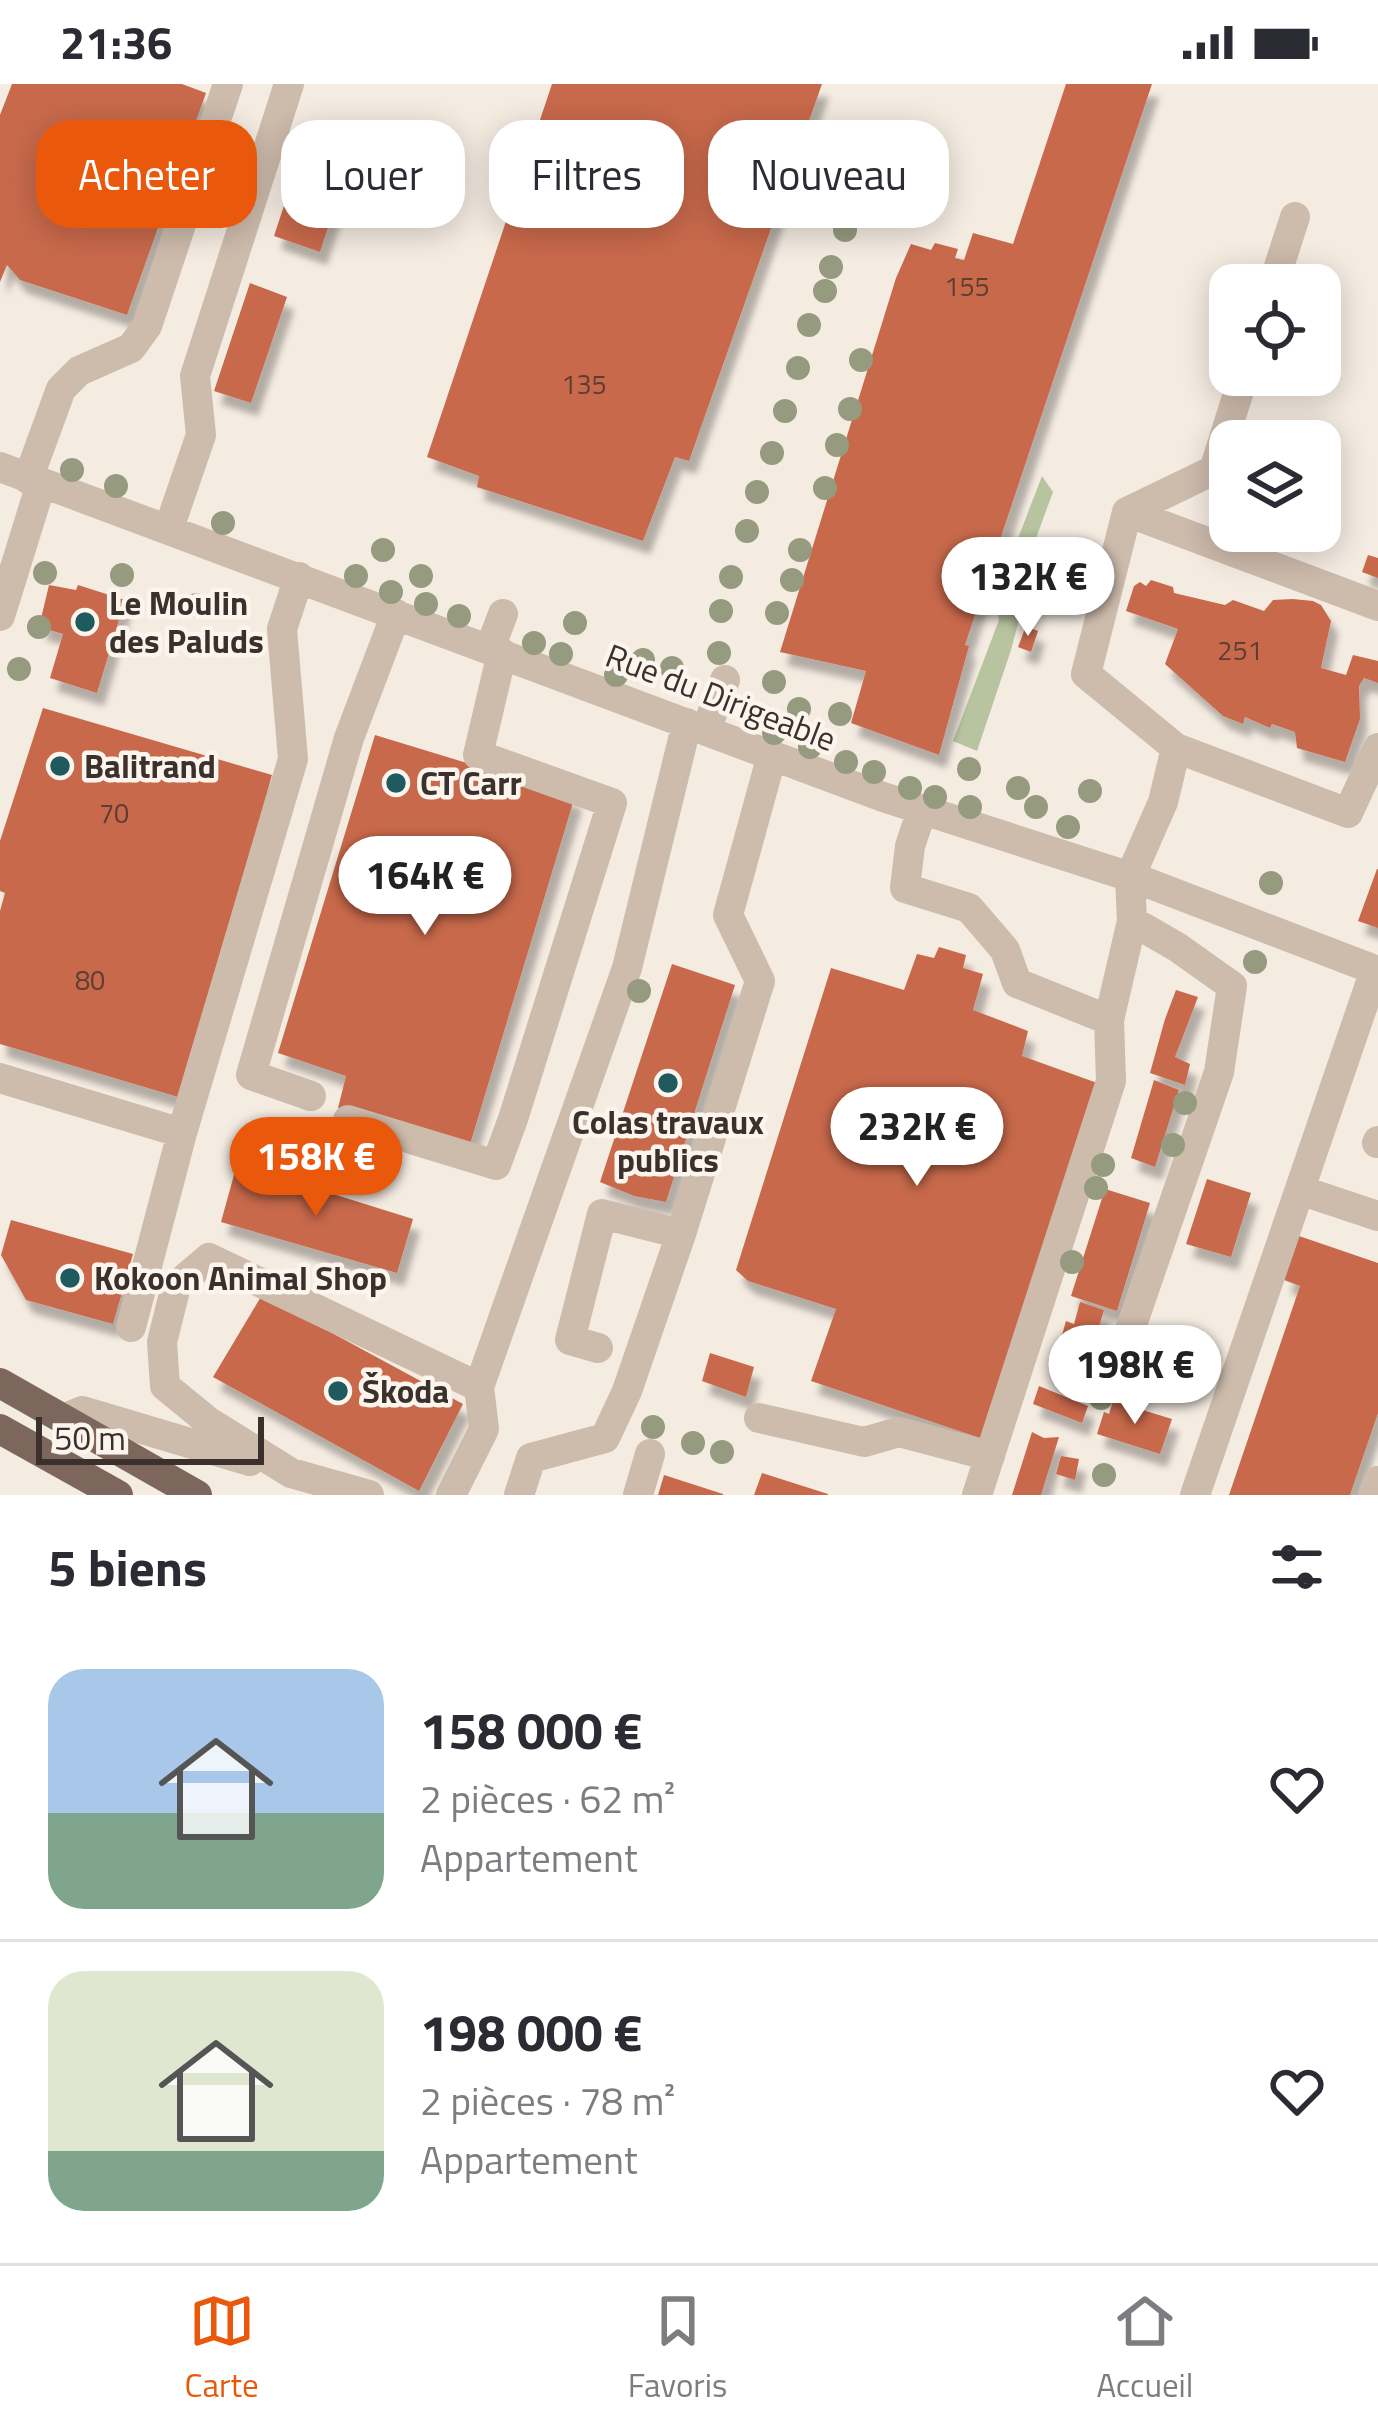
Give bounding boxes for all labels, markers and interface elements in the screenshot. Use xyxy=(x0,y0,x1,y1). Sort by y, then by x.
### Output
text: 21:36 xyxy=(60,8,172,76)
chip: Acheter xyxy=(36,120,257,228)
chip: Louer xyxy=(281,120,465,228)
chip: Filtres xyxy=(489,120,684,228)
chip: Nouveau xyxy=(708,120,949,228)
map controls xyxy=(1209,264,1341,552)
button: locate xyxy=(1209,264,1341,396)
house number: 155 xyxy=(944,265,990,306)
house number: 135 xyxy=(561,363,607,404)
button: layers xyxy=(1209,420,1341,552)
pin: 132K € xyxy=(930,537,1126,639)
text: 132K € xyxy=(968,546,1088,605)
place label: Le Moulin des Paluds xyxy=(109,578,264,666)
marker: Le Moulin des Paluds xyxy=(72,609,98,635)
house number: 251 xyxy=(1217,629,1263,670)
street label: Rue du Dirigeable xyxy=(599,630,843,764)
place label: Balitrand xyxy=(84,741,216,791)
marker: Balitrand xyxy=(47,753,73,779)
place label: CT Carr xyxy=(420,758,522,808)
marker: CT Carr xyxy=(383,770,409,796)
house number: 70 xyxy=(99,792,129,833)
pin: 164K € xyxy=(327,836,523,938)
text: 164K € xyxy=(365,845,485,904)
house number: 80 xyxy=(75,959,105,1000)
marker: Colas travaux publics xyxy=(655,1070,681,1096)
pin: 232K € xyxy=(819,1087,1015,1189)
text: 232K € xyxy=(857,1096,977,1155)
place label: Colas travaux publics xyxy=(572,1097,764,1185)
pin: 158K € xyxy=(218,1117,414,1219)
text: 158K € xyxy=(256,1126,376,1185)
place label: Kokoon Animal Shop xyxy=(94,1253,387,1303)
marker: Kokoon Animal Shop xyxy=(57,1265,83,1291)
pin: 198K € xyxy=(1037,1325,1233,1427)
text: 198K € xyxy=(1075,1334,1195,1393)
place label: Škoda xyxy=(362,1366,449,1416)
marker: Škoda xyxy=(325,1378,351,1404)
scale bar xyxy=(36,1411,264,1464)
text: 50 m xyxy=(54,1413,126,1463)
text: 5 biens xyxy=(48,1528,207,1606)
icon: filters xyxy=(1264,1534,1330,1600)
text: 158 000 € xyxy=(420,1691,642,1769)
icon: home xyxy=(144,1717,288,1861)
icon: heart xyxy=(1264,1756,1330,1822)
text: 2 pièces · 62 m² xyxy=(420,1769,675,1828)
text: Appartement xyxy=(420,1828,638,1887)
text: 198 000 € xyxy=(420,1993,642,2071)
icon: home xyxy=(144,2019,288,2163)
icon: heart xyxy=(1264,2058,1330,2124)
text: 2 pièces · 78 m² xyxy=(420,2071,675,2130)
text: Appartement xyxy=(420,2130,638,2189)
tab: Carte xyxy=(185,2288,259,2410)
tab: Favoris xyxy=(628,2288,727,2410)
tab: Accueil xyxy=(1096,2288,1193,2410)

